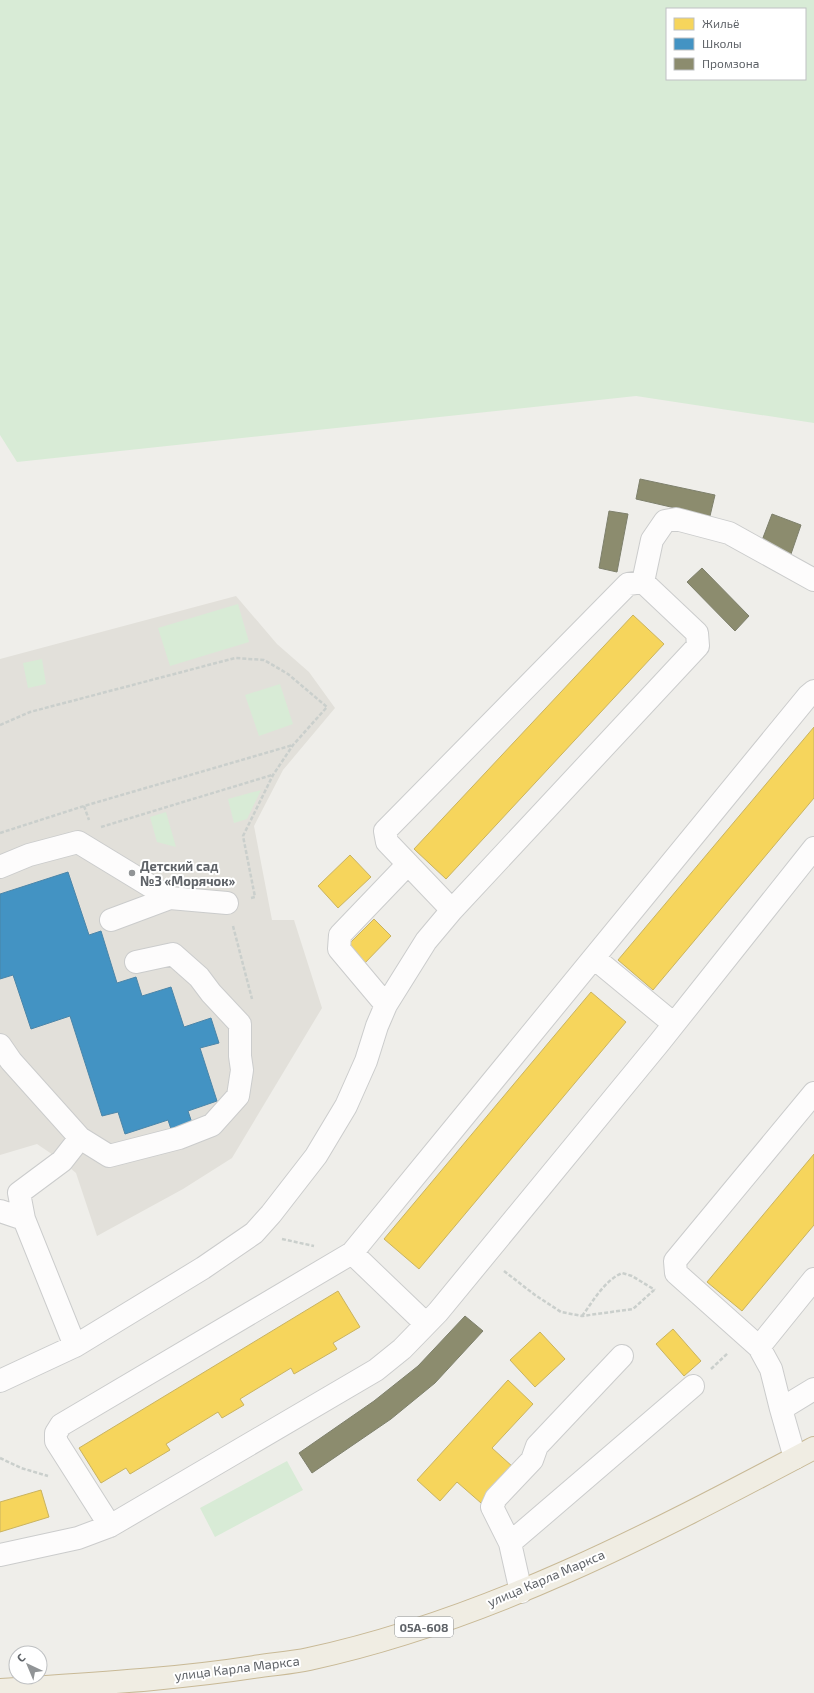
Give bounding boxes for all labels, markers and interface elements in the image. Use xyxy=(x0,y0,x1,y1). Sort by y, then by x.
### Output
legend xyxy=(666,8,806,80)
text: Жильё xyxy=(702,16,739,30)
text: Школы xyxy=(702,36,742,50)
text: Промзона xyxy=(702,56,759,70)
place label: Детский сад №3 «Морячок» xyxy=(140,858,236,889)
marker: Детский сад №3 «Морячок» xyxy=(127,868,137,878)
street label: улица Карла Маркса xyxy=(485,1546,607,1610)
road number: 05А-608 xyxy=(395,1617,453,1637)
north arrow xyxy=(8,1645,48,1685)
text: С xyxy=(14,1650,28,1664)
street label: улица Карла Маркса xyxy=(174,1652,300,1684)

